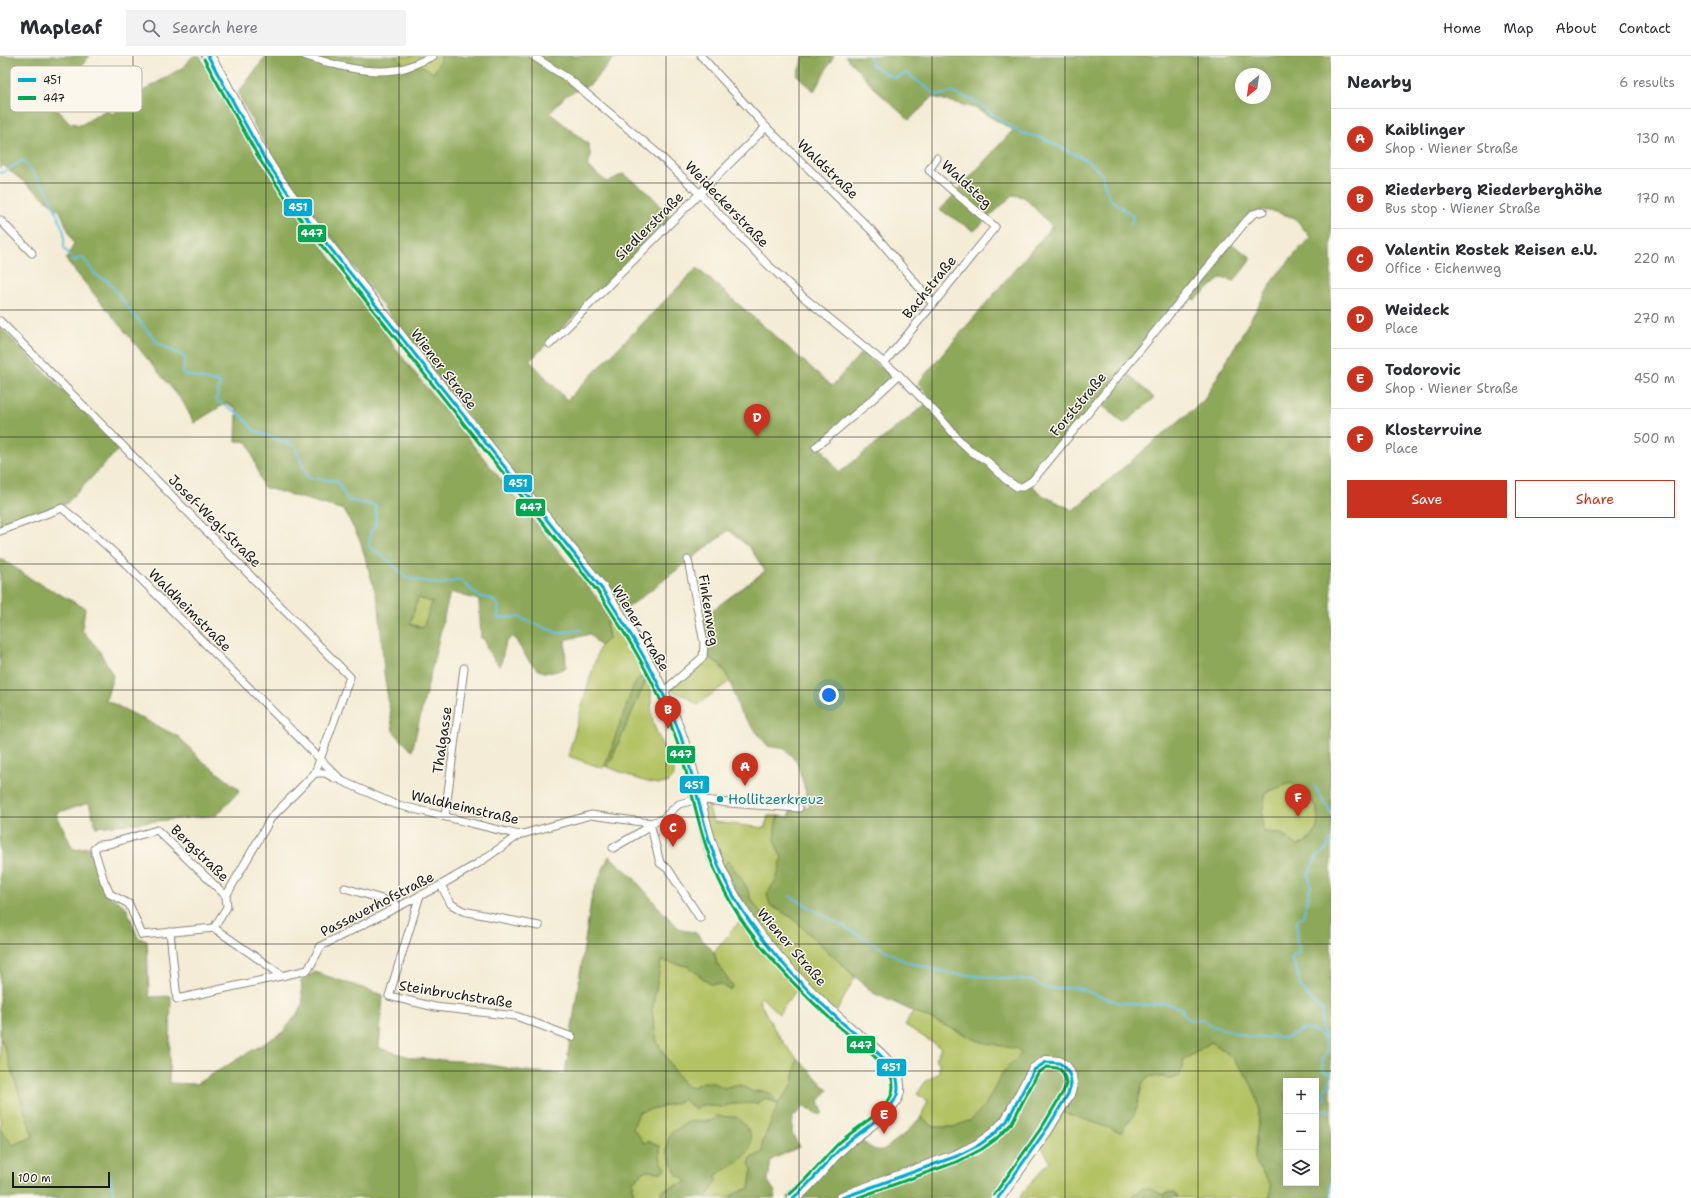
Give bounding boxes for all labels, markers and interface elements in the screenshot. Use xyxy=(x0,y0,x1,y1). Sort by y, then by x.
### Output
search box xyxy=(126,10,406,46)
text: Mapleaf xyxy=(20,15,102,40)
icon: search xyxy=(140,17,162,39)
text: Search here xyxy=(172,18,258,38)
text: Home xyxy=(1443,19,1482,37)
text: Map xyxy=(1504,19,1534,37)
text: About xyxy=(1556,19,1597,37)
text: Contact xyxy=(1619,19,1671,37)
legend xyxy=(10,66,142,112)
north arrow xyxy=(1235,68,1271,104)
text: Nearby xyxy=(1347,71,1412,93)
text: 451 xyxy=(43,73,61,88)
text: 6 results xyxy=(1619,74,1675,91)
text: 447 xyxy=(43,91,65,106)
text: Kaiblinger xyxy=(1385,120,1465,140)
text: A xyxy=(1355,130,1365,147)
text: 130 m xyxy=(1637,130,1675,147)
street label: Waldstraße xyxy=(794,135,863,203)
text: Shop · Wiener Straße xyxy=(1385,140,1518,157)
street label: Waldsteg xyxy=(938,156,996,212)
street label: Weideckerstraße xyxy=(681,157,773,251)
text: Riederberg Riederberghöhe xyxy=(1385,180,1603,200)
street label: Siedlerstraße xyxy=(611,188,687,264)
text: B xyxy=(1356,190,1364,207)
text: 170 m xyxy=(1637,190,1675,207)
line badge: 451 xyxy=(283,198,313,217)
text: 451 xyxy=(289,200,307,215)
text: Bus stop · Wiener Straße xyxy=(1385,200,1541,217)
line badge: 447 xyxy=(297,224,327,243)
text: 447 xyxy=(301,226,324,241)
text: Valentin Rostek Reisen e.U. xyxy=(1385,240,1597,260)
text: C xyxy=(1356,250,1364,267)
text: 220 m xyxy=(1633,250,1675,267)
street label: Bachstraße xyxy=(898,252,960,322)
text: Office · Eichenweg xyxy=(1385,260,1501,277)
text: Weideck xyxy=(1385,300,1450,320)
text: D xyxy=(1355,310,1365,327)
text: 270 m xyxy=(1633,310,1675,327)
text: Place xyxy=(1385,320,1418,337)
street label: Wiener Straße xyxy=(407,325,481,413)
text: Todorovic xyxy=(1385,360,1461,380)
street label: Forststraße xyxy=(1046,368,1110,440)
text: E xyxy=(1356,370,1364,387)
text: 450 m xyxy=(1634,370,1675,387)
text: Shop · Wiener Straße xyxy=(1385,380,1518,397)
pin: D xyxy=(744,404,770,437)
text: Klosterruine xyxy=(1385,420,1482,440)
text: F xyxy=(1356,430,1364,447)
text: 500 m xyxy=(1633,430,1675,447)
text: Place xyxy=(1385,440,1418,457)
street label: Josef-Wegl-Straße xyxy=(165,471,265,571)
line badge: 451 xyxy=(503,474,533,493)
text: 451 xyxy=(509,476,527,491)
button: Save xyxy=(1347,480,1507,518)
button: Share xyxy=(1515,480,1675,518)
line badge: 447 xyxy=(515,498,546,517)
text: 447 xyxy=(520,500,543,515)
street label: Waldheimstraße xyxy=(145,565,235,655)
street label: Finkenweg xyxy=(694,573,724,647)
street label: Wiener Straße xyxy=(608,582,674,675)
your location xyxy=(819,685,839,705)
pin: B xyxy=(655,696,681,729)
street label: Thalgasse xyxy=(428,705,456,775)
line badge: 447 xyxy=(666,745,696,764)
text: 447 xyxy=(670,747,693,762)
pin: A xyxy=(732,753,758,786)
line badge: 451 xyxy=(679,775,710,794)
text: 451 xyxy=(685,778,703,793)
pin: F xyxy=(1285,784,1311,817)
street label: Waldheimstraße xyxy=(409,786,521,828)
place label: Hollitzerkreuz xyxy=(728,790,824,808)
marker: Hollitzerkreuz xyxy=(715,794,725,804)
pin: C xyxy=(660,814,686,847)
street label: Bergstraße xyxy=(167,821,233,885)
street label: Passauerhofstraße xyxy=(317,867,437,940)
street label: Wiener Straße xyxy=(753,904,831,990)
street label: Steinbruchstraße xyxy=(398,976,514,1012)
line badge: 447 xyxy=(846,1035,876,1054)
text: 447 xyxy=(850,1038,873,1053)
line badge: 451 xyxy=(876,1058,907,1077)
text: 451 xyxy=(882,1060,900,1075)
map controls xyxy=(1283,1078,1319,1186)
button: + xyxy=(1283,1078,1319,1114)
pin: E xyxy=(871,1101,897,1134)
button: − xyxy=(1283,1114,1319,1150)
button: layers xyxy=(1283,1150,1319,1186)
scale bar xyxy=(12,1170,110,1189)
text: 100 m xyxy=(18,1171,51,1186)

